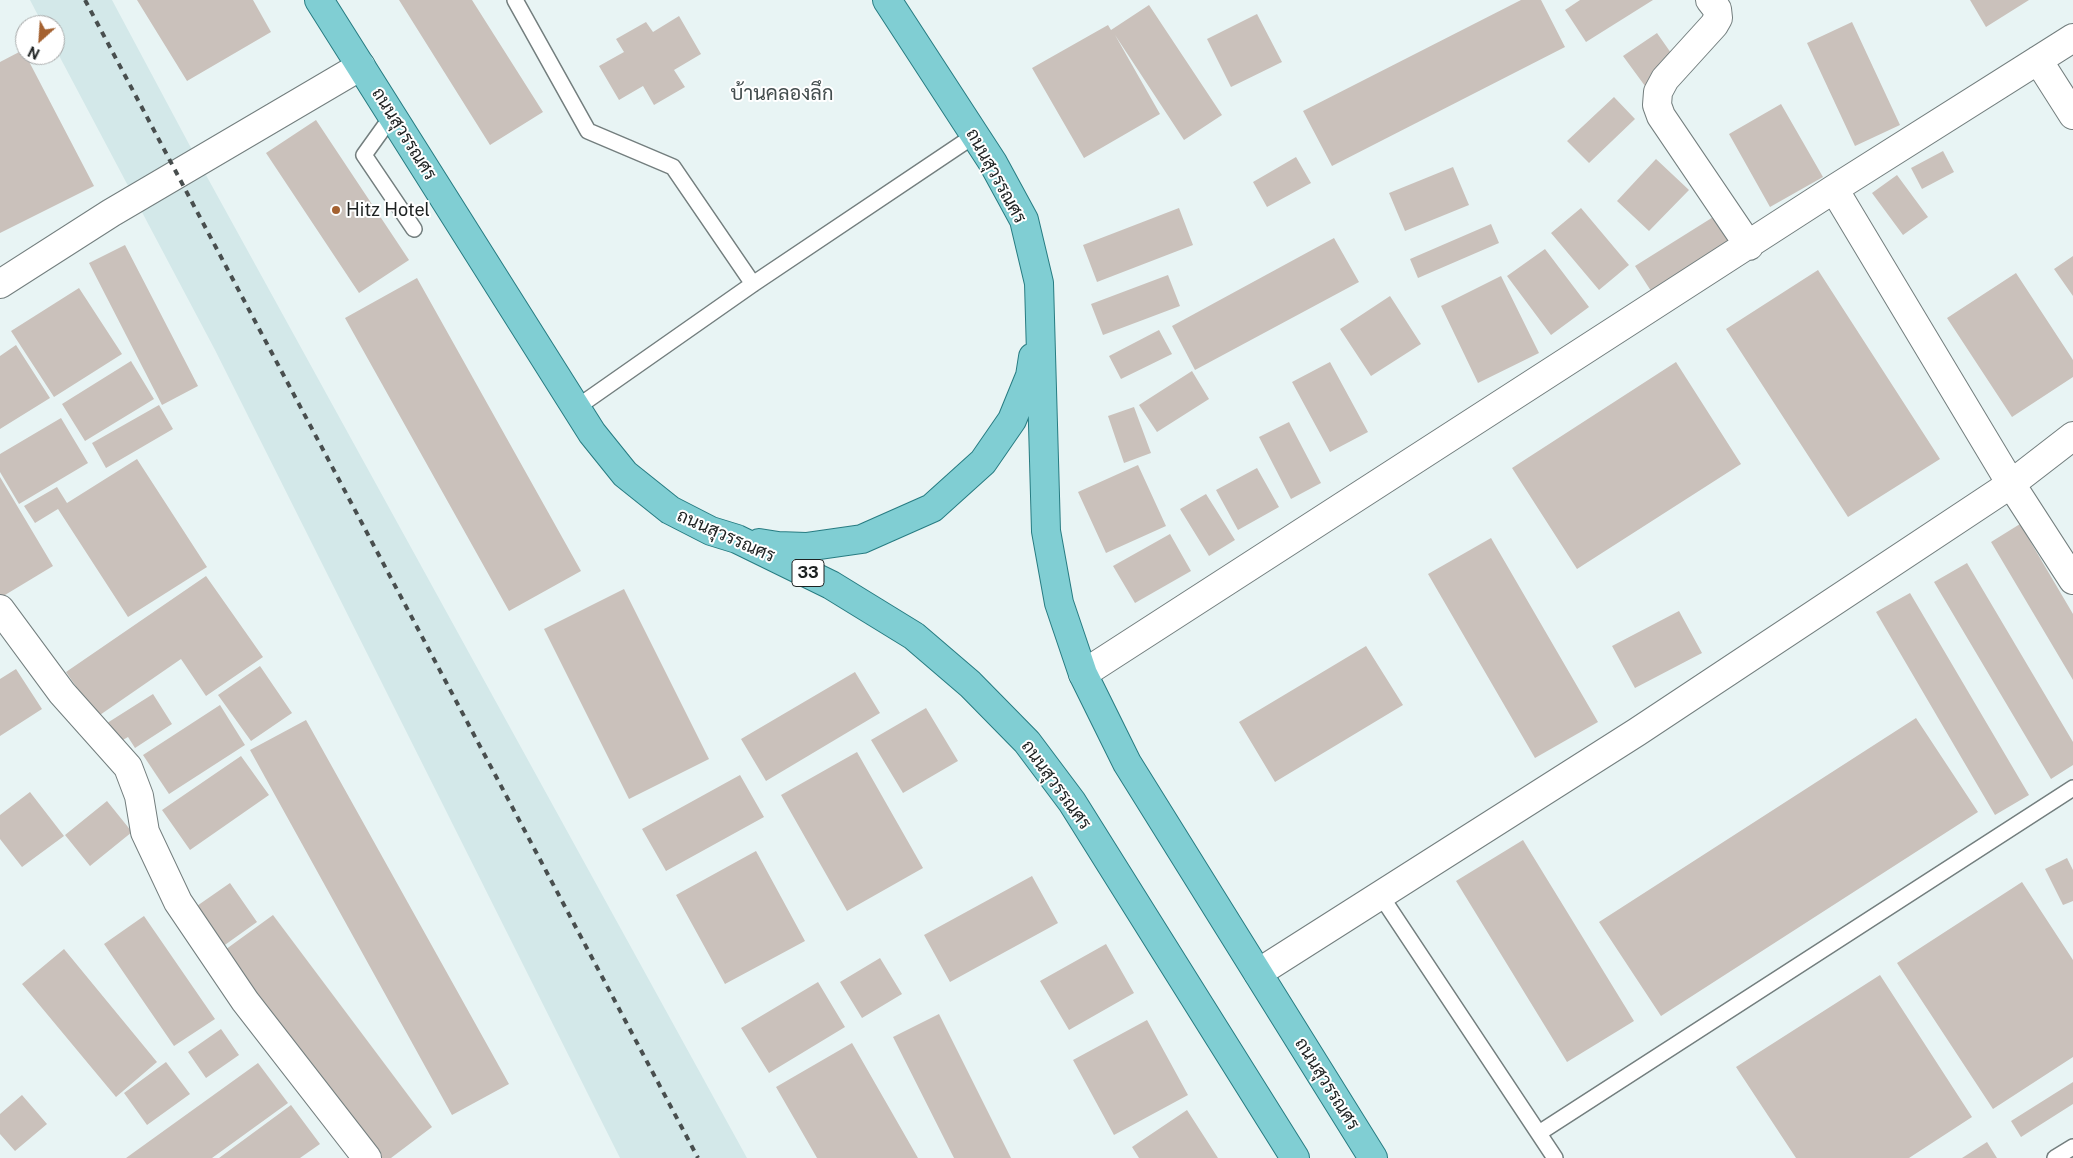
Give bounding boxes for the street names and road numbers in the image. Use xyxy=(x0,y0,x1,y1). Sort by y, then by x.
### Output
street label: ถนนสุวรรณศร xyxy=(367,84,441,184)
street label: ถนนสุวรรณศร xyxy=(961,125,1031,227)
street label: ถนนสุวรรณศร xyxy=(674,505,778,567)
road number: 33 xyxy=(792,560,824,586)
street label: ถนนสุวรรณศร xyxy=(1016,736,1096,834)
street label: ถนนสุวรรณศร xyxy=(1290,1034,1364,1134)

